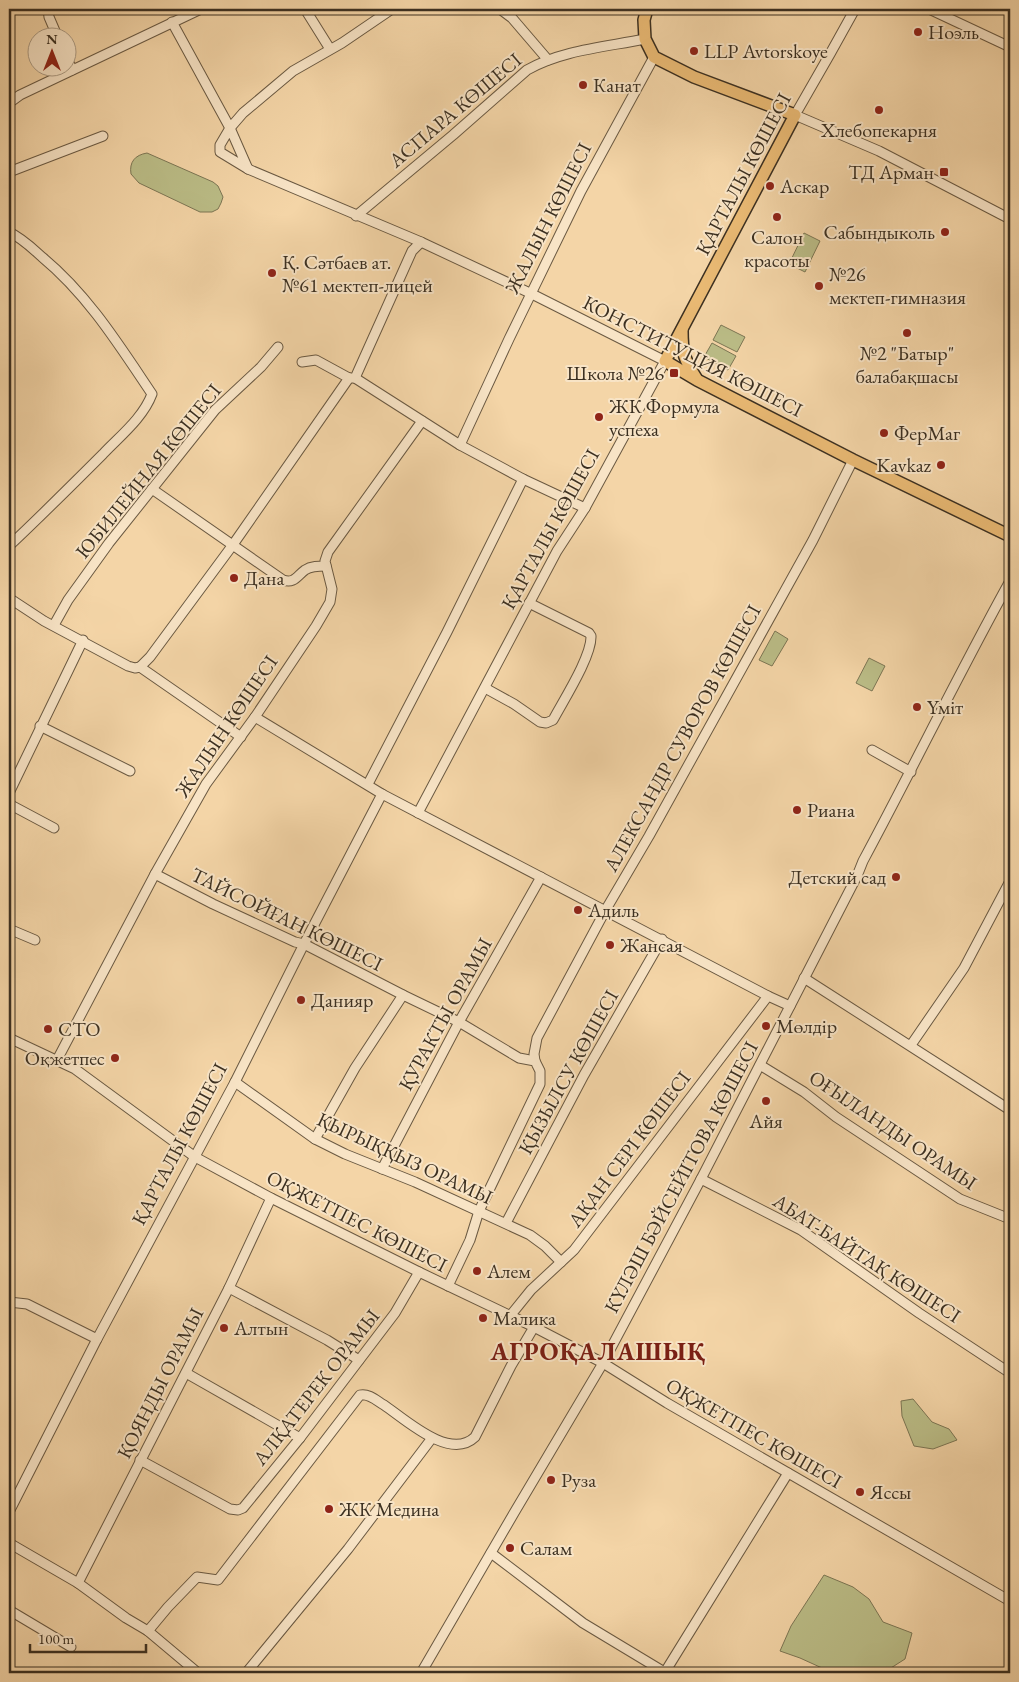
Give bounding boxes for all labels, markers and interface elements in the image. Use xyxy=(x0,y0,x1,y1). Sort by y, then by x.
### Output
place label: Ноэль xyxy=(928,19,979,45)
marker: Ноэль xyxy=(912,26,924,38)
north arrow xyxy=(28,28,78,78)
text: N xyxy=(46,30,58,48)
place label: LLP Avtorskoye xyxy=(704,38,828,64)
marker: LLP Avtorskoye xyxy=(688,45,700,57)
street label: АСПАРА КӨШЕСІ xyxy=(382,47,527,174)
place label: Канат xyxy=(593,72,641,98)
marker: Канат xyxy=(577,79,589,91)
street label: ҚАРТАЛЫ КӨШЕСІ xyxy=(689,88,797,260)
marker: Хлебопекарня xyxy=(873,104,885,116)
place label: Хлебопекарня xyxy=(820,117,937,143)
street label: ЖАЛЫН КӨШЕСІ xyxy=(498,138,597,299)
place label: ТД Арман xyxy=(848,159,934,185)
marker: ТД Арман xyxy=(938,166,950,178)
place label: Аскар xyxy=(779,173,829,199)
marker: Аскар xyxy=(764,180,776,192)
marker: Салон красоты xyxy=(771,211,783,223)
place label: Сабындыколь xyxy=(823,219,935,245)
place label: Салон красоты xyxy=(744,224,810,273)
marker: Сабындыколь xyxy=(939,226,951,238)
place label: Қ. Сәтбаев ат. №61 мектеп-лицей xyxy=(282,249,433,298)
place label: №26 мектеп-гимназия xyxy=(829,261,966,310)
marker: Қ. Сәтбаев ат. №61 мектеп-лицей xyxy=(266,267,278,279)
marker: №26 мектеп-гимназия xyxy=(813,280,825,292)
street label: КОНСТИТУЦИЯ КӨШЕСІ xyxy=(579,289,807,423)
marker: №2 "Батыр" балабақшасы xyxy=(901,327,913,339)
place label: №2 "Батыр" балабақшасы xyxy=(856,340,958,389)
place label: Школа №26 xyxy=(567,360,664,386)
marker: Школа №26 xyxy=(668,367,680,379)
street label: ЮБИЛЕЙНАЯ КӨШЕСІ xyxy=(69,378,227,564)
place label: ЖК Формула успеха xyxy=(608,393,720,442)
marker: ЖК Формула успеха xyxy=(593,411,605,423)
place label: ФерМаг xyxy=(894,420,960,446)
marker: ФерМаг xyxy=(878,427,890,439)
street label: ҚАРТАЛЫ КӨШЕСІ xyxy=(495,444,605,614)
place label: Kavkaz xyxy=(877,452,931,478)
marker: Kavkaz xyxy=(935,459,947,471)
place label: Дана xyxy=(244,565,284,591)
marker: Дана xyxy=(228,572,240,584)
street label: АЛЕКСАНДР СУВОРОВ КӨШЕСІ xyxy=(597,600,767,877)
street label: ЖАЛЫН КӨШЕСІ xyxy=(168,650,283,803)
place label: Үміт xyxy=(927,694,963,720)
marker: Үміт xyxy=(911,701,923,713)
place label: Риана xyxy=(807,797,855,823)
marker: Риана xyxy=(791,804,803,816)
street label: ТАЙСОЙҒАН КӨШЕСІ xyxy=(187,861,387,977)
place label: Детский сад xyxy=(788,864,886,890)
marker: Детский сад xyxy=(890,871,902,883)
place label: Адиль xyxy=(587,897,639,923)
marker: Адиль xyxy=(572,904,584,916)
street label: ҚУРАКТЫ ОРАМЫ xyxy=(392,932,498,1095)
place label: Жансая xyxy=(619,932,683,958)
marker: Жансая xyxy=(604,939,616,951)
street label: ҚЫЗЫЛСУ КӨШЕСІ xyxy=(512,985,624,1159)
place label: Данияр xyxy=(311,987,373,1013)
marker: Данияр xyxy=(295,994,307,1006)
place label: Мөлдiр xyxy=(776,1013,837,1039)
place label: СТО xyxy=(58,1016,100,1042)
marker: Мөлдiр xyxy=(760,1020,772,1032)
marker: СТО xyxy=(42,1023,54,1035)
street label: КҮЛӘШ БӘЙСЕЙІТОВА КӨШЕСІ xyxy=(598,1036,764,1317)
place label: Оқжетпес xyxy=(25,1045,105,1071)
marker: Оқжетпес xyxy=(109,1052,121,1064)
street label: ҚАРТАЛЫ КӨШЕСІ xyxy=(125,1058,233,1230)
street label: ОҒЫЛАНДЫ ОРАМЫ xyxy=(804,1064,982,1196)
street label: АҚАН СЕРІ КӨШЕСІ xyxy=(561,1066,696,1233)
marker: Айя xyxy=(760,1095,772,1107)
street label: ҚЫРЫҚҚЫЗ ОРАМЫ xyxy=(313,1106,498,1210)
place label: Айя xyxy=(748,1108,783,1134)
street label: ОҚЖЕТПЕС КӨШЕСІ xyxy=(262,1164,452,1278)
street label: АБАТ-БАЙТАҚ КӨШЕСІ xyxy=(767,1187,966,1329)
place label: Алем xyxy=(486,1258,531,1284)
marker: Алем xyxy=(471,1265,483,1277)
street label: ҚОЯНДЫ ОРАМЫ xyxy=(111,1303,210,1463)
street label: АЛҚАТЕРЕК ОРАМЫ xyxy=(246,1303,385,1471)
place label: Малика xyxy=(493,1305,556,1331)
marker: Малика xyxy=(477,1312,489,1324)
place label: Алтын xyxy=(233,1315,288,1341)
marker: Алтын xyxy=(218,1322,230,1334)
district label: АГРОҚАЛАШЫҚ xyxy=(490,1335,705,1367)
street label: ОҚЖЕТПЕС КӨШЕСІ xyxy=(661,1372,847,1494)
place label: Руза xyxy=(561,1467,596,1493)
marker: Руза xyxy=(545,1474,557,1486)
place label: Яссы xyxy=(869,1479,911,1505)
marker: Яссы xyxy=(854,1486,866,1498)
place label: ЖК Медина xyxy=(338,1496,439,1522)
marker: ЖК Медина xyxy=(323,1503,335,1515)
place label: Салам xyxy=(520,1535,573,1561)
marker: Салам xyxy=(504,1542,516,1554)
scale bar xyxy=(30,1622,146,1654)
text: 100 m xyxy=(38,1629,75,1648)

